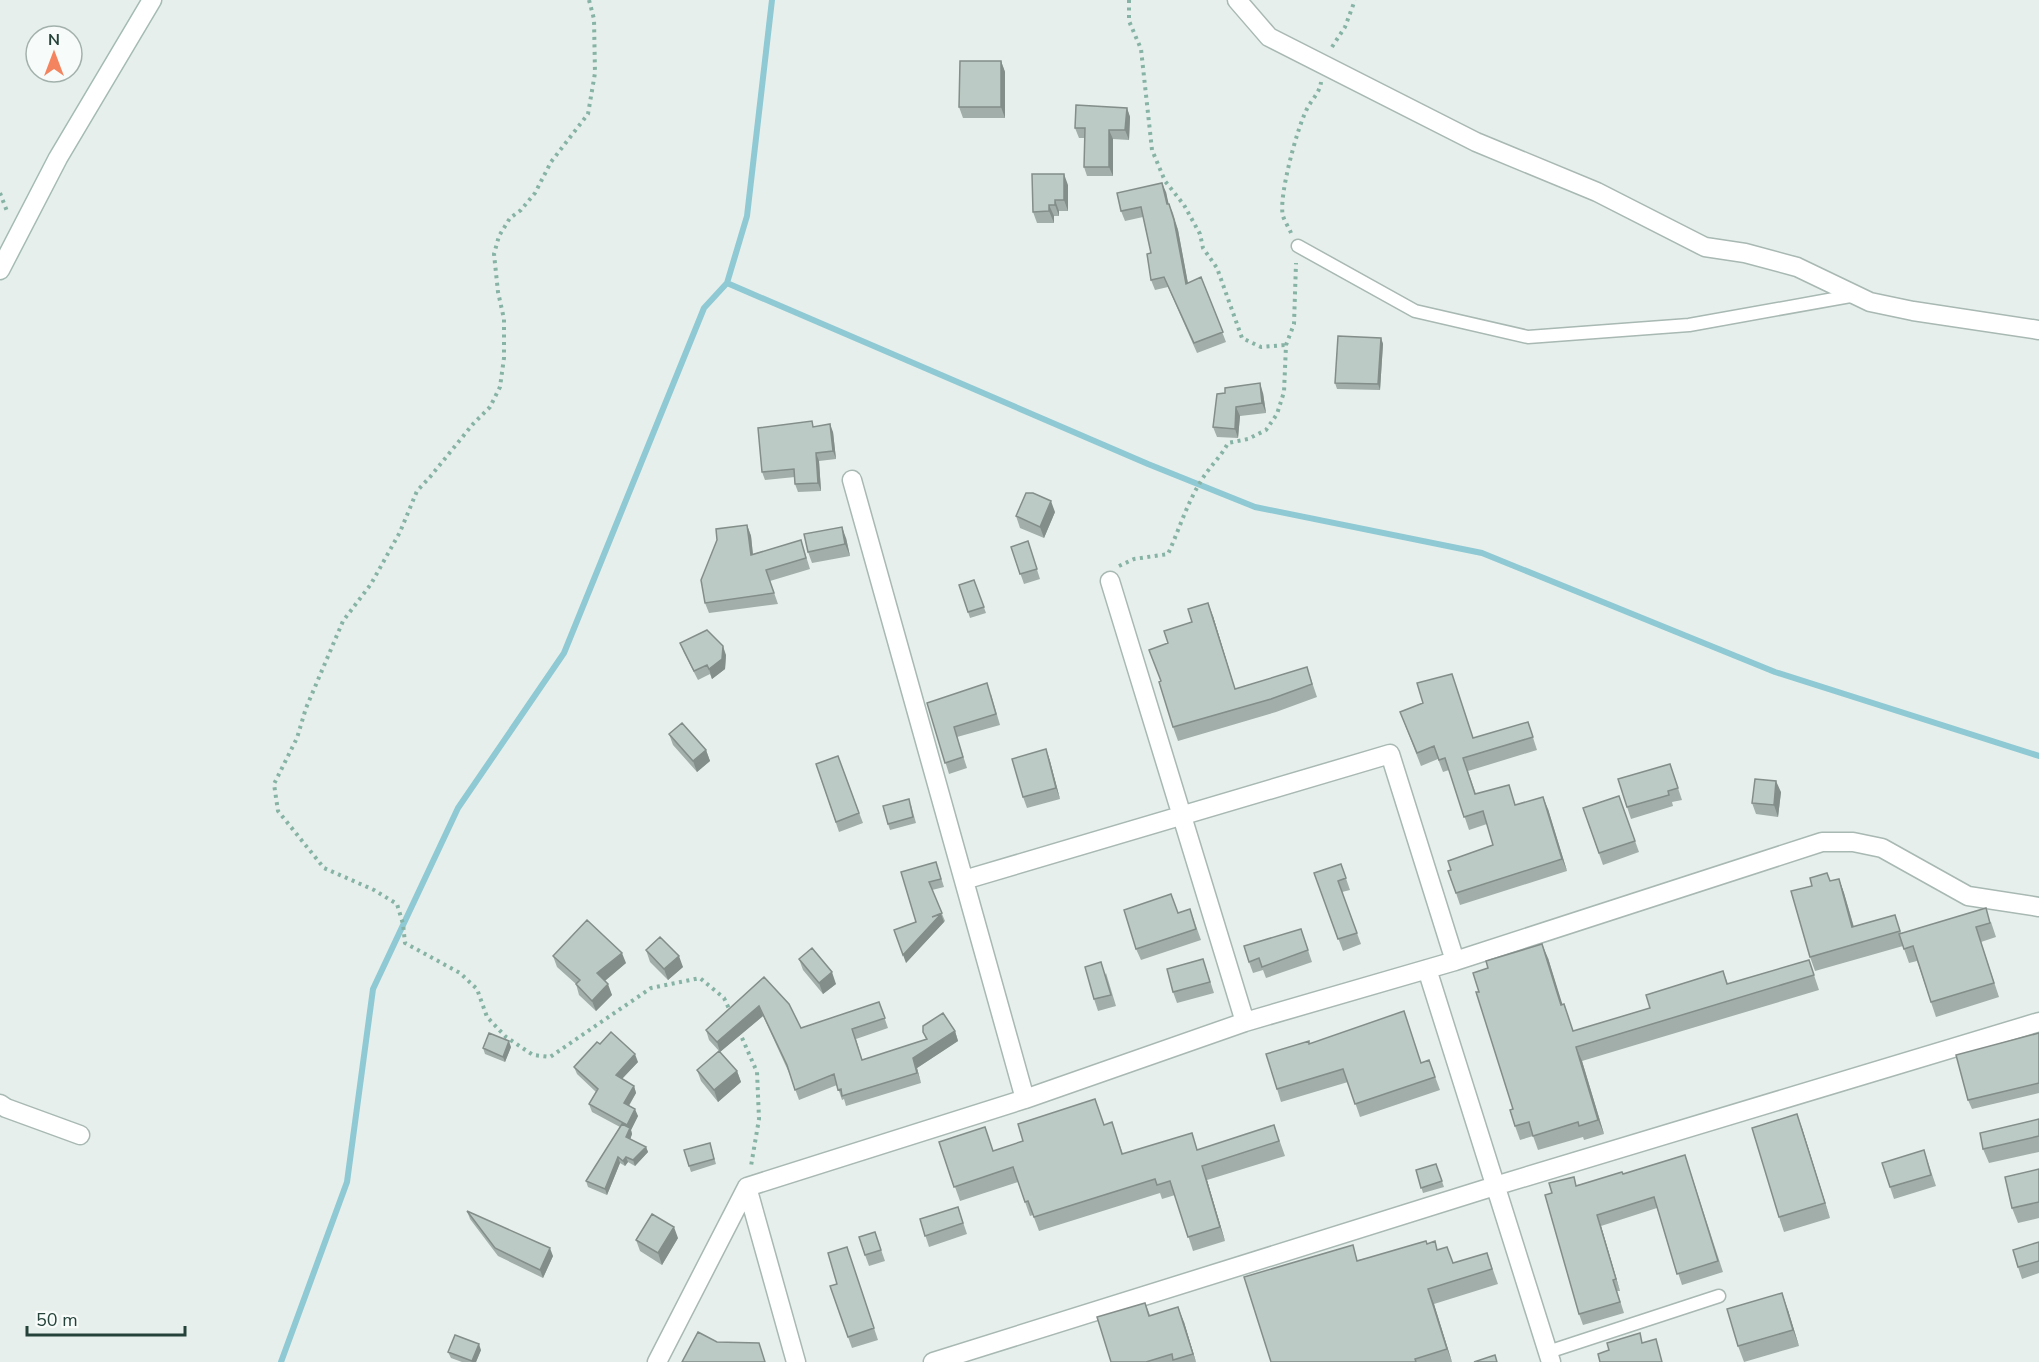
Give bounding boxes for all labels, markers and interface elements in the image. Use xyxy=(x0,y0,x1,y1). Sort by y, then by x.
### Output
north arrow xyxy=(24,24,84,84)
text: N xyxy=(48,29,60,51)
scale bar xyxy=(27,1299,184,1337)
text: 50 m xyxy=(36,1308,78,1332)

